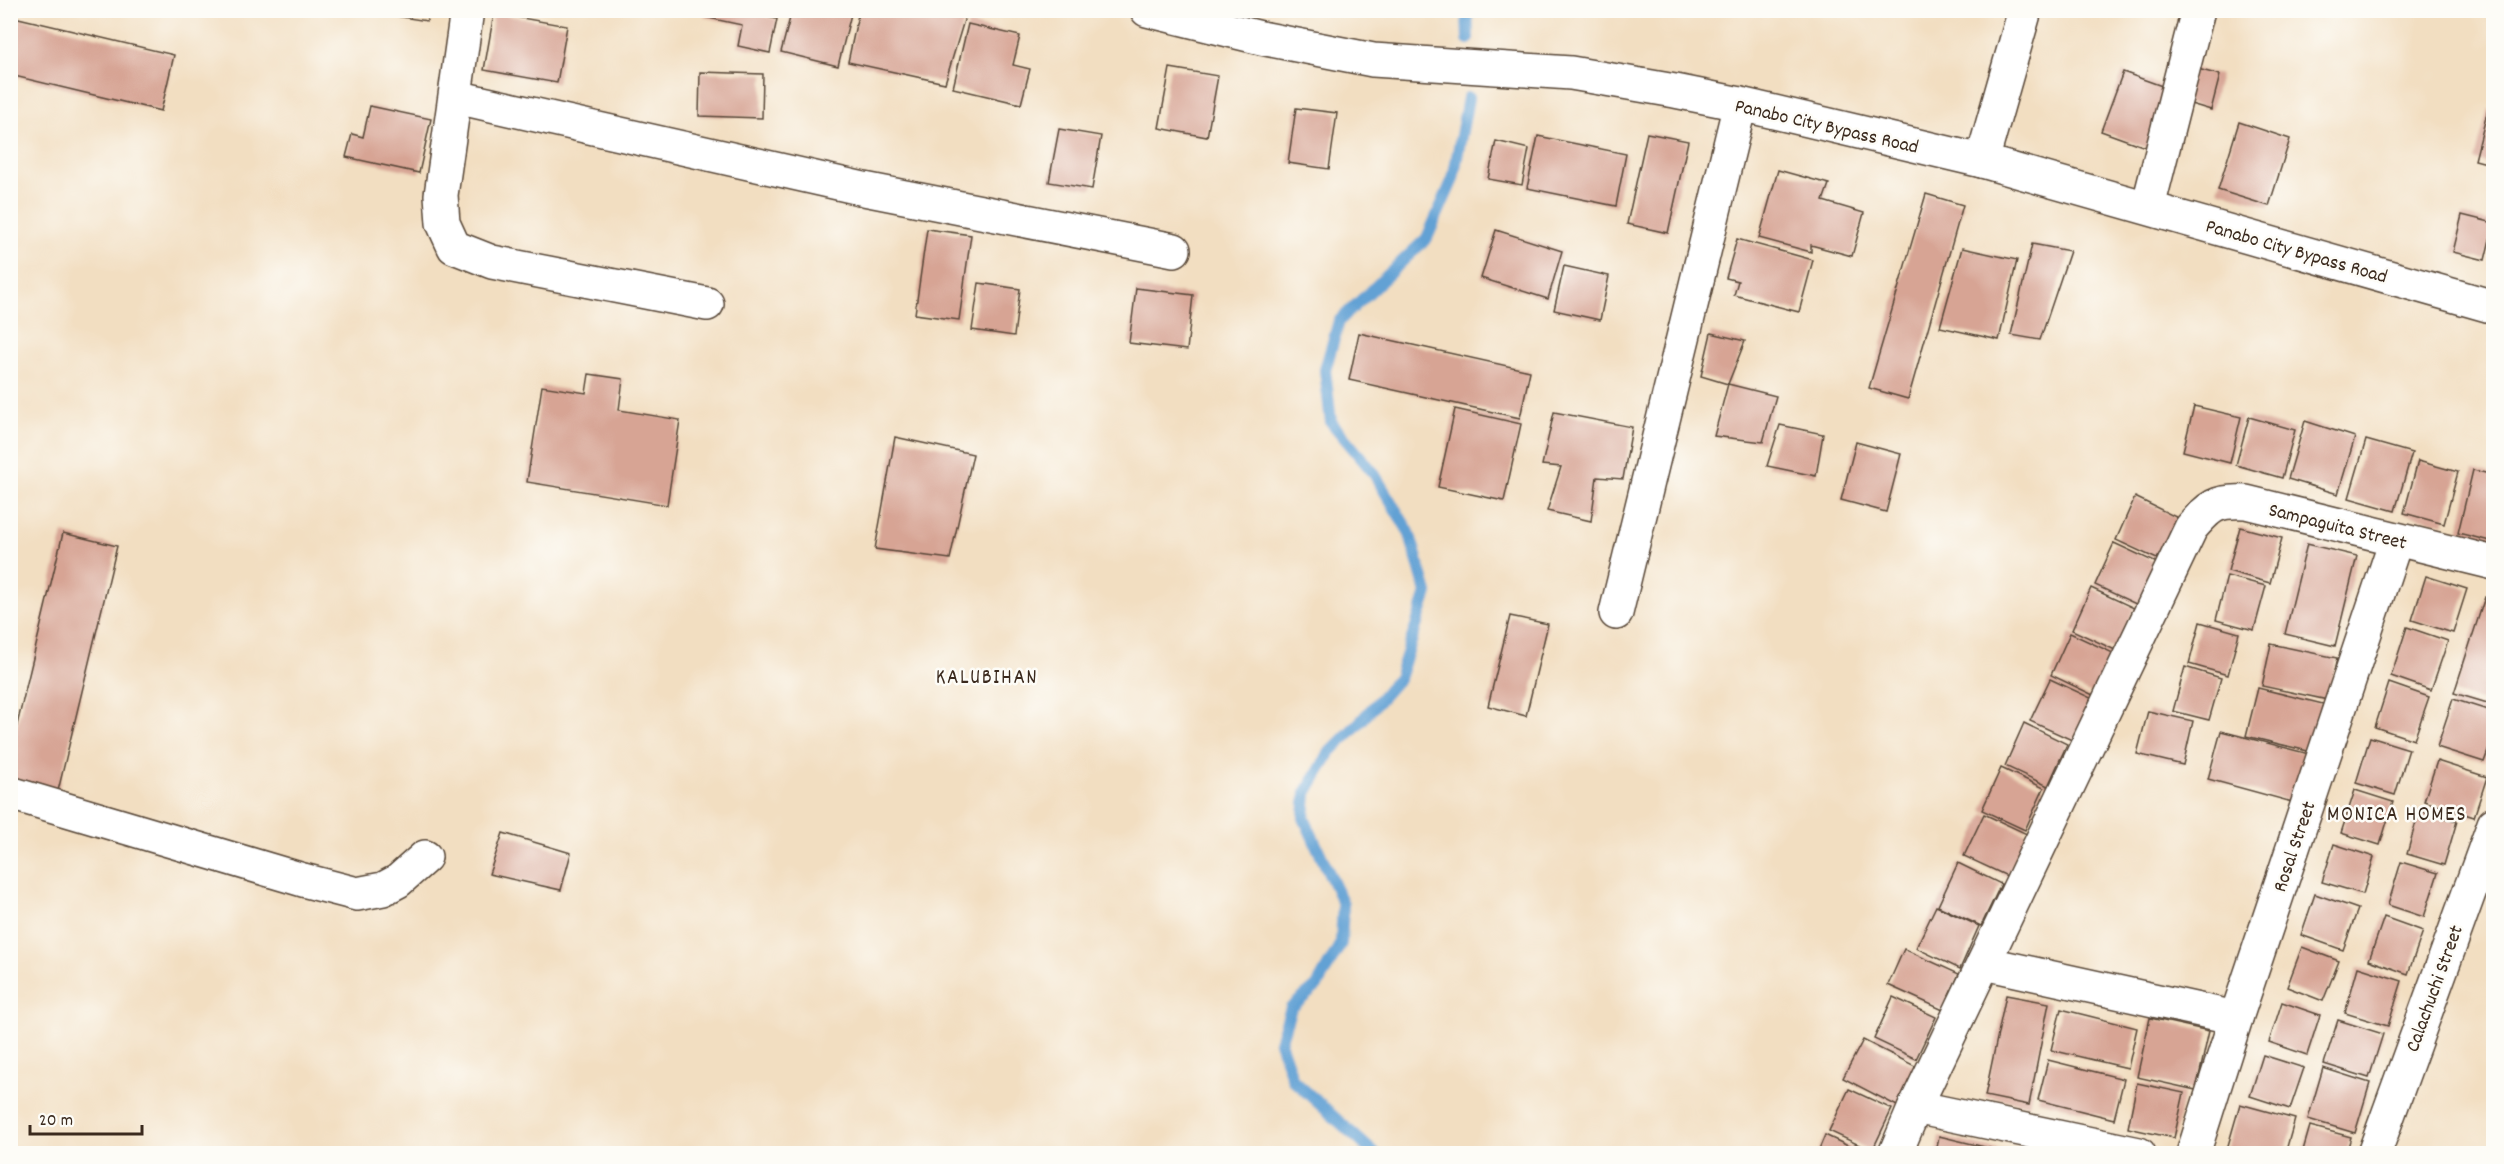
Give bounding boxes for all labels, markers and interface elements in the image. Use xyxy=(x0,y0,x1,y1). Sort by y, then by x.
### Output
street label: Panabo City Bypass Road xyxy=(1732,93,1921,163)
street label: Panabo City Bypass Road xyxy=(2202,214,2390,292)
street label: Sampaguita Street xyxy=(2265,497,2409,559)
district label: KALUBIHAN xyxy=(936,664,1038,694)
street label: Rosal Street xyxy=(2267,798,2324,896)
district label: MONICA HOMES xyxy=(2327,801,2467,831)
street label: Calachuchi Street xyxy=(2400,922,2472,1056)
scale bar xyxy=(30,1098,142,1136)
text: 20 m xyxy=(39,1109,73,1134)

